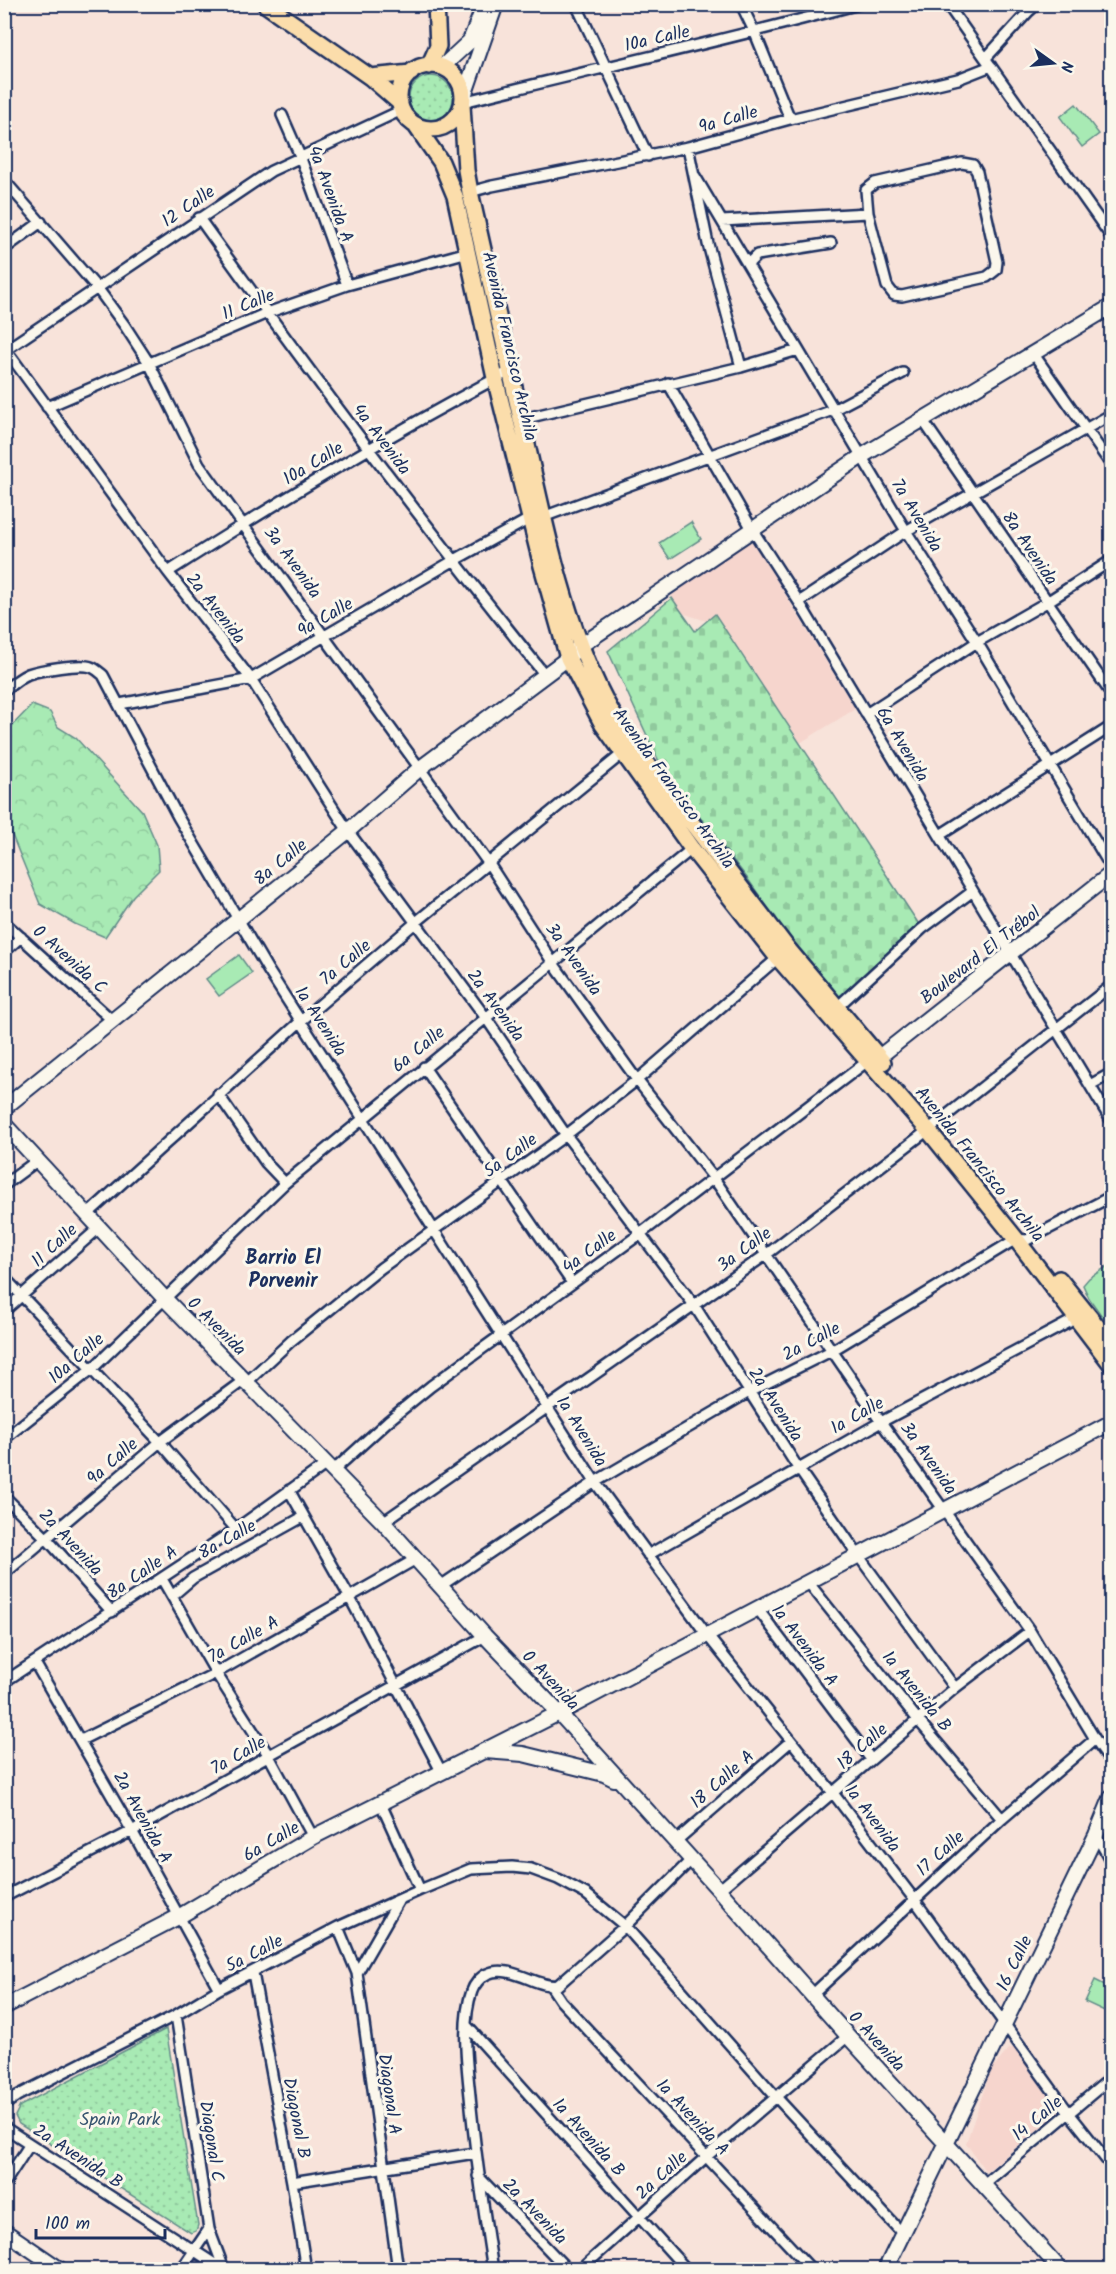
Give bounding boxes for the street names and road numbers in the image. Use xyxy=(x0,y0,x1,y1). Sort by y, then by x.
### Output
street label: 10a Calle xyxy=(622,18,693,61)
street label: 9a Calle xyxy=(695,98,762,143)
street label: 4a Avenida A xyxy=(299,142,361,247)
street label: 12 Calle xyxy=(156,179,222,236)
street label: Avenida Francisco Archila xyxy=(473,249,544,444)
street label: 11 Calle xyxy=(218,282,279,329)
street label: 4a Avenida xyxy=(344,398,418,482)
street label: 10a Calle xyxy=(278,435,350,494)
street label: 7a Avenida xyxy=(882,473,949,558)
street label: 8a Avenida xyxy=(993,506,1064,592)
street label: 3a Avenida xyxy=(255,520,328,605)
street label: 2a Avenida xyxy=(178,567,252,651)
street label: 9a Calle xyxy=(292,591,359,646)
street label: 6a Avenida xyxy=(868,701,936,788)
street label: Avenida Francisco Archila xyxy=(604,702,741,876)
street label: 8a Calle xyxy=(247,832,314,894)
street label: Boulevard El Trébol xyxy=(914,899,1048,1013)
street label: 3a Avenida xyxy=(537,917,609,1003)
street label: 0 Avenida C xyxy=(25,919,113,1002)
street label: 7a Calle xyxy=(314,933,378,994)
street label: 2a Avenida xyxy=(458,963,531,1048)
street label: 1a Avenida xyxy=(286,981,353,1063)
street label: 6a Calle xyxy=(386,1019,452,1081)
street label: Avenida Francisco Archila xyxy=(907,1081,1051,1249)
street label: 5a Calle xyxy=(477,1126,544,1186)
street label: 11 Calle xyxy=(25,1217,85,1275)
street label: 3a Calle xyxy=(711,1220,779,1280)
street label: 4a Calle xyxy=(556,1222,623,1282)
street label: 0 Avenida xyxy=(179,1291,252,1364)
street label: 2a Calle xyxy=(777,1315,846,1370)
street label: 10a Calle xyxy=(42,1326,112,1392)
street label: 2a Avenida xyxy=(740,1362,810,1448)
street label: 1a Calle xyxy=(826,1390,890,1443)
street label: 1a Avenida xyxy=(547,1391,614,1473)
street label: 3a Avenida xyxy=(892,1416,964,1502)
street label: 9a Calle xyxy=(81,1431,145,1493)
street label: 2a Avenida xyxy=(31,1502,109,1584)
street label: 8a Calle xyxy=(193,1512,262,1568)
street label: 8a Calle A xyxy=(101,1539,184,1608)
street label: 1a Avenida A xyxy=(763,1598,845,1694)
street label: 7a Calle A xyxy=(202,1609,285,1672)
street label: 0 Avenida xyxy=(514,1644,586,1718)
street label: 1a Avenida B xyxy=(874,1645,958,1739)
street label: 18 Calle xyxy=(831,1717,895,1778)
street label: 7a Calle xyxy=(205,1729,272,1784)
street label: 18 Calle A xyxy=(684,1744,762,1817)
street label: 2a Avenida A xyxy=(104,1766,179,1870)
street label: 1a Avenida xyxy=(836,1779,907,1859)
street label: 6a Calle xyxy=(238,1814,306,1870)
street label: 17 Calle xyxy=(910,1824,972,1884)
street label: 5a Calle xyxy=(221,1927,289,1981)
street label: 16 Calle xyxy=(989,1931,1041,1997)
street label: 0 Avenida xyxy=(840,2005,911,2079)
street label: Diagonal A xyxy=(368,2052,409,2137)
street label: 1a Avenida A xyxy=(648,2073,736,2164)
street label: Diagonal B xyxy=(273,2075,318,2161)
street label: 14 Calle xyxy=(1006,2089,1070,2149)
street label: 1a Avenida B xyxy=(544,2092,631,2184)
street label: Diagonal C xyxy=(190,2099,231,2184)
street label: 2a Avenida B xyxy=(26,2117,128,2197)
street label: 2a Calle xyxy=(629,2145,695,2208)
street label: 2a Avenida xyxy=(494,2172,574,2252)

